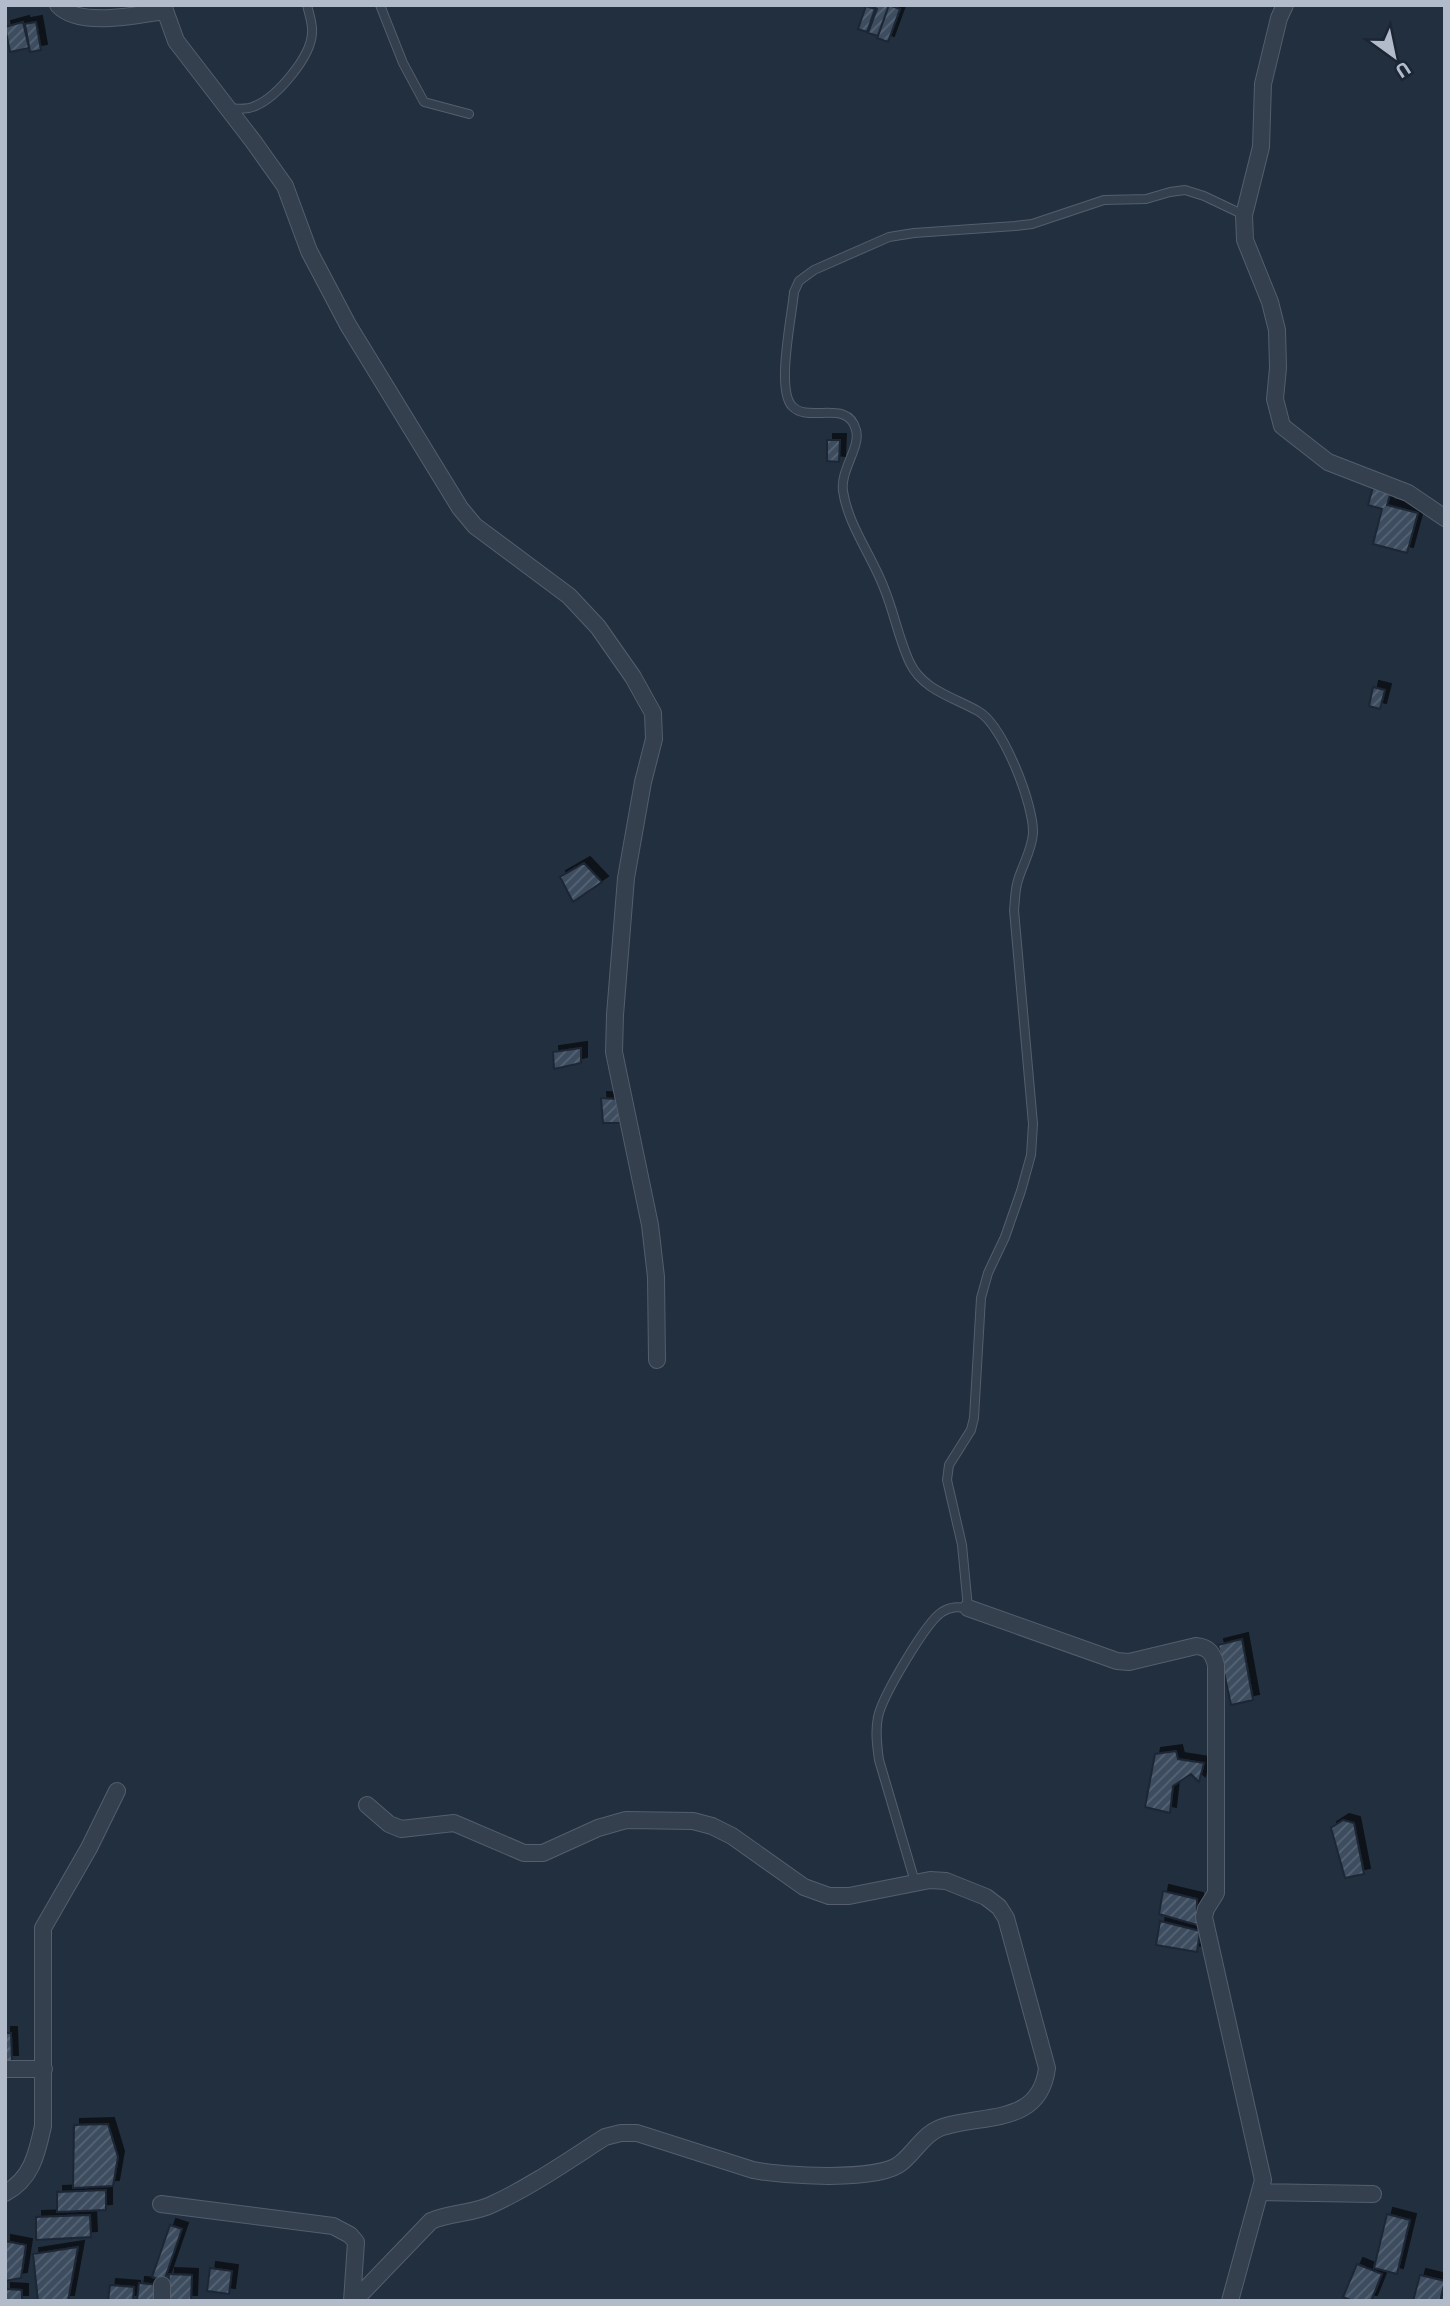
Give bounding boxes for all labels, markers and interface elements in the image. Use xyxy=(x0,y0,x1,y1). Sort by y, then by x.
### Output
north arrow xyxy=(1359,21,1429,91)
text: U xyxy=(1392,57,1415,84)

